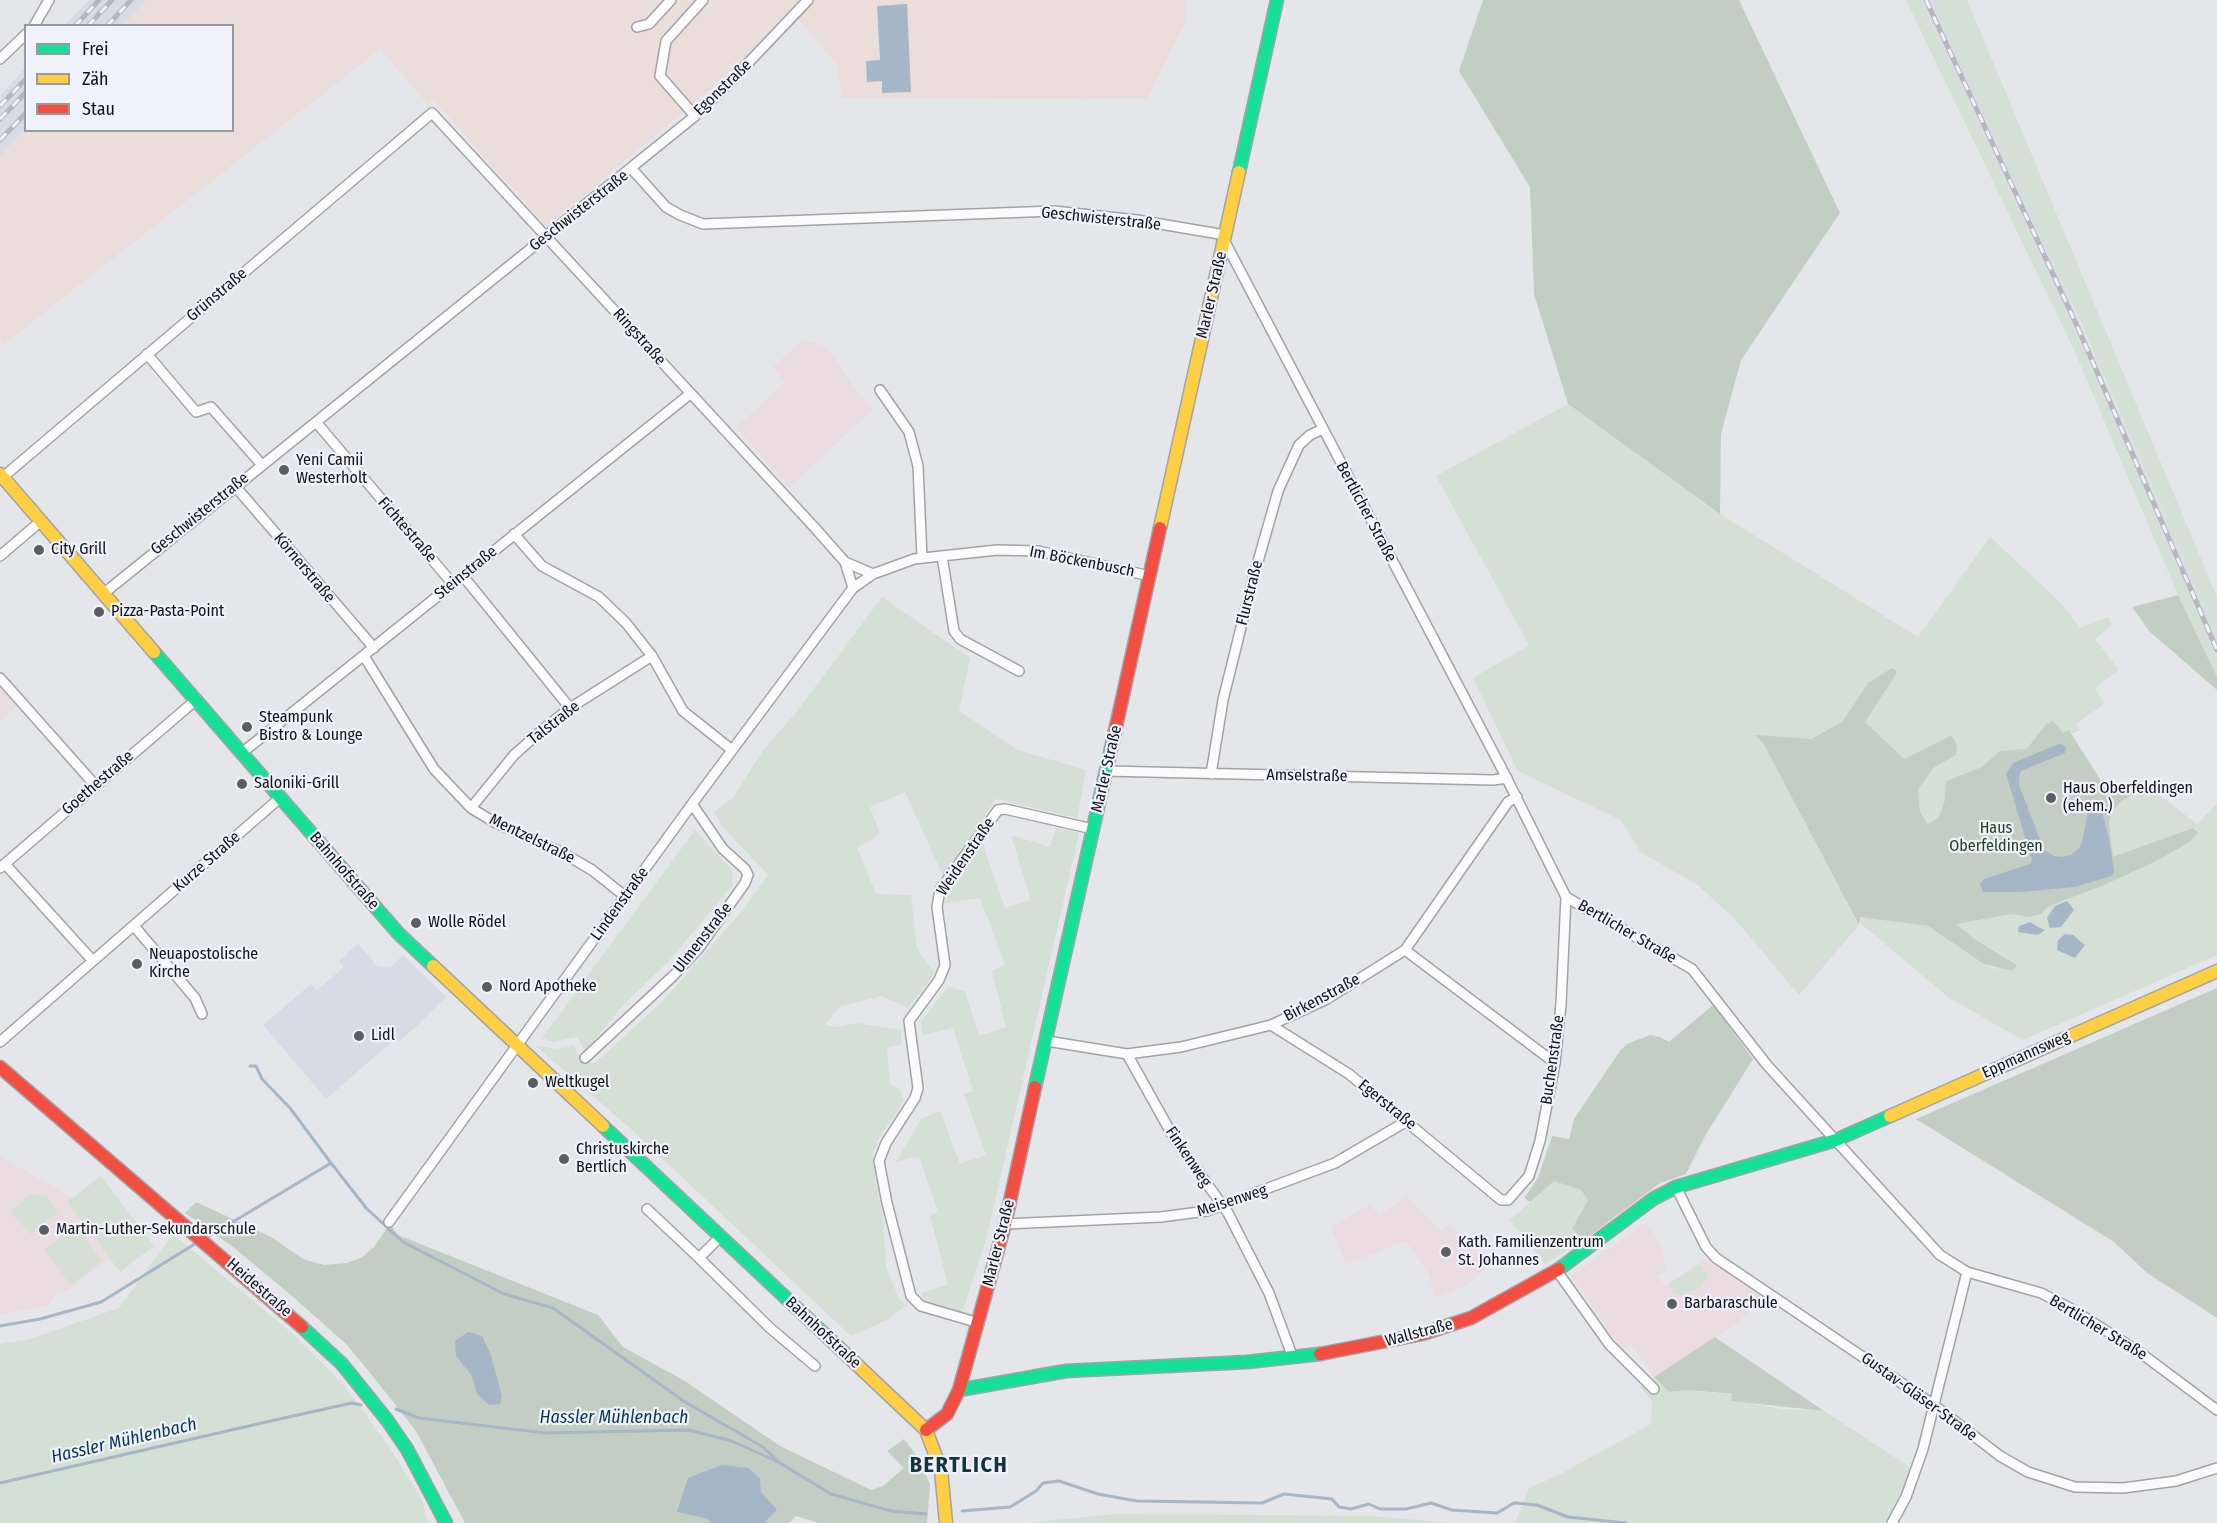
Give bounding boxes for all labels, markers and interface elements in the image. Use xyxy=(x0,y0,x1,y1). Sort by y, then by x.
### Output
legend xyxy=(24,24,234,132)
text: Frei xyxy=(82,38,108,60)
street label: Egonstraße xyxy=(690,56,756,120)
text: Zäh xyxy=(82,68,109,90)
text: Stau xyxy=(82,98,115,120)
street label: Geschwisterstraße xyxy=(526,166,632,256)
street label: Geschwisterstraße xyxy=(1040,203,1162,235)
street label: Marler Straße xyxy=(1193,250,1231,340)
street label: Grünstraße xyxy=(183,264,251,326)
street label: Ringstraße xyxy=(608,305,670,369)
place label: Yeni Camii Westerholt xyxy=(296,451,367,489)
street label: Bertlicher Straße xyxy=(1332,459,1400,565)
marker: Yeni Camii Westerholt xyxy=(277,463,291,477)
street label: Geschwisterstraße xyxy=(147,469,253,559)
street label: Fichtestraße xyxy=(373,493,441,567)
street label: Körnerstraße xyxy=(269,529,339,607)
place label: City Grill xyxy=(51,540,106,560)
street label: Steinstraße xyxy=(431,542,501,604)
street label: Im Böckenbusch xyxy=(1028,542,1136,582)
marker: City Grill xyxy=(32,543,46,557)
street label: Flurstraße xyxy=(1233,559,1267,627)
place label: Pizza-Pasta-Point xyxy=(111,602,224,622)
marker: Pizza-Pasta-Point xyxy=(92,605,106,619)
street label: Talstraße xyxy=(524,697,584,749)
place label: Steampunk Bistro & Lounge xyxy=(259,708,363,746)
marker: Steampunk Bistro & Lounge xyxy=(240,720,254,734)
street label: Marler Straße xyxy=(1088,724,1126,814)
street label: Goethestraße xyxy=(58,747,138,819)
street label: Amselstraße xyxy=(1266,766,1348,786)
place label: Saloniki-Grill xyxy=(254,774,339,794)
marker: Saloniki-Grill xyxy=(235,777,249,791)
place label: Haus Oberfeldingen (ehem.) xyxy=(2063,779,2193,817)
marker: Haus Oberfeldingen (ehem.) xyxy=(2044,791,2058,805)
street label: Mentzelstraße xyxy=(486,810,578,868)
street label: Weidenstraße xyxy=(933,814,999,900)
park label: Haus Oberfeldingen xyxy=(1949,819,2043,857)
street label: Kurze Straße xyxy=(170,828,244,896)
street label: Bahnhofstraße xyxy=(305,828,383,914)
street label: Lindenstraße xyxy=(587,864,653,944)
street label: Bertlicher Straße xyxy=(1574,896,1680,968)
street label: Ulmenstraße xyxy=(670,899,736,977)
place label: Wolle Rödel xyxy=(428,913,506,933)
marker: Wolle Rödel xyxy=(409,916,423,930)
place label: Neuapostolische Kirche xyxy=(149,945,258,983)
marker: Neuapostolische Kirche xyxy=(130,957,144,971)
street label: Birkenstraße xyxy=(1281,970,1363,1026)
place label: Nord Apotheke xyxy=(499,977,597,997)
marker: Nord Apotheke xyxy=(480,980,494,994)
street label: Buchenstraße xyxy=(1537,1014,1569,1106)
place label: Lidl xyxy=(371,1026,395,1046)
street label: Eppmannsweg xyxy=(1979,1027,2073,1083)
marker: Lidl xyxy=(352,1029,366,1043)
place label: Weltkugel xyxy=(545,1073,609,1093)
marker: Weltkugel xyxy=(526,1076,540,1090)
street label: Egerstraße xyxy=(1354,1076,1420,1134)
street label: Finkenweg xyxy=(1161,1123,1215,1191)
place label: Christuskirche Bertlich xyxy=(576,1140,669,1178)
marker: Christuskirche Bertlich xyxy=(557,1152,571,1166)
street label: Meisenweg xyxy=(1195,1181,1269,1221)
street label: Marler Straße xyxy=(979,1198,1019,1288)
place label: Martin-Luther-Sekundarschule xyxy=(56,1220,256,1240)
marker: Martin-Luther-Sekundarschule xyxy=(37,1223,51,1237)
place label: Kath. Familienzentrum St. Johannes xyxy=(1458,1233,1604,1271)
marker: Kath. Familienzentrum St. Johannes xyxy=(1439,1245,1453,1259)
street label: Heidestraße xyxy=(223,1255,295,1321)
street label: Bertlicher Straße xyxy=(2046,1291,2150,1365)
street label: Bahnhofstraße xyxy=(781,1293,865,1373)
place label: Barbaraschule xyxy=(1684,1294,1778,1314)
marker: Barbaraschule xyxy=(1665,1297,1679,1311)
street label: Wallstraße xyxy=(1383,1315,1455,1351)
street label: Gustav-Gläser-Straße xyxy=(1857,1348,1981,1446)
water label: Hassler Mühlenbach xyxy=(540,1407,688,1429)
water label: Hassler Mühlenbach xyxy=(49,1414,199,1468)
district label: BERTLICH xyxy=(910,1453,1008,1479)

